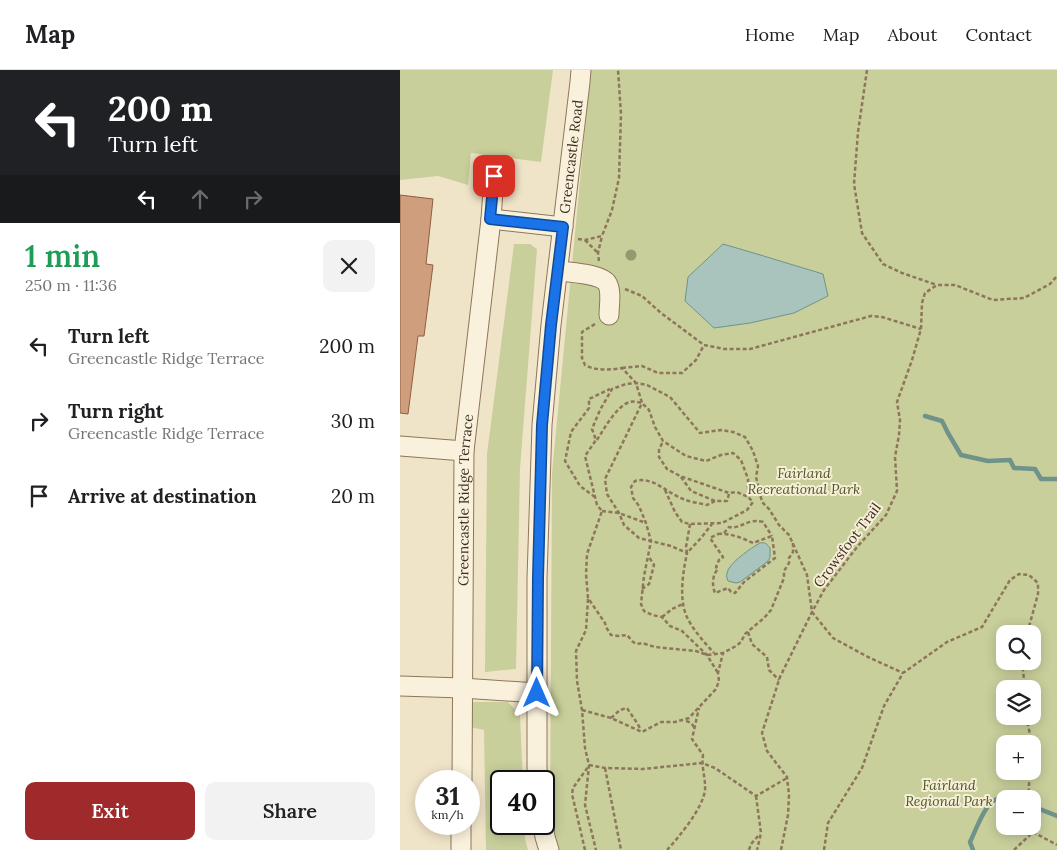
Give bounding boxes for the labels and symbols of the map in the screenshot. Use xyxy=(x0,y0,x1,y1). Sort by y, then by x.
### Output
street label: Greencastle Road xyxy=(555,99,587,215)
pin xyxy=(473,155,515,197)
street label: Greencastle Ridge Terrace xyxy=(454,413,477,586)
park label: Fairland Recreational Park xyxy=(748,464,860,498)
street label: Crowsfoot Trail xyxy=(809,499,885,591)
position arrow xyxy=(510,666,562,718)
speed limit sign: 40 xyxy=(490,770,555,835)
park label: Fairland Regional Park xyxy=(905,776,993,810)

